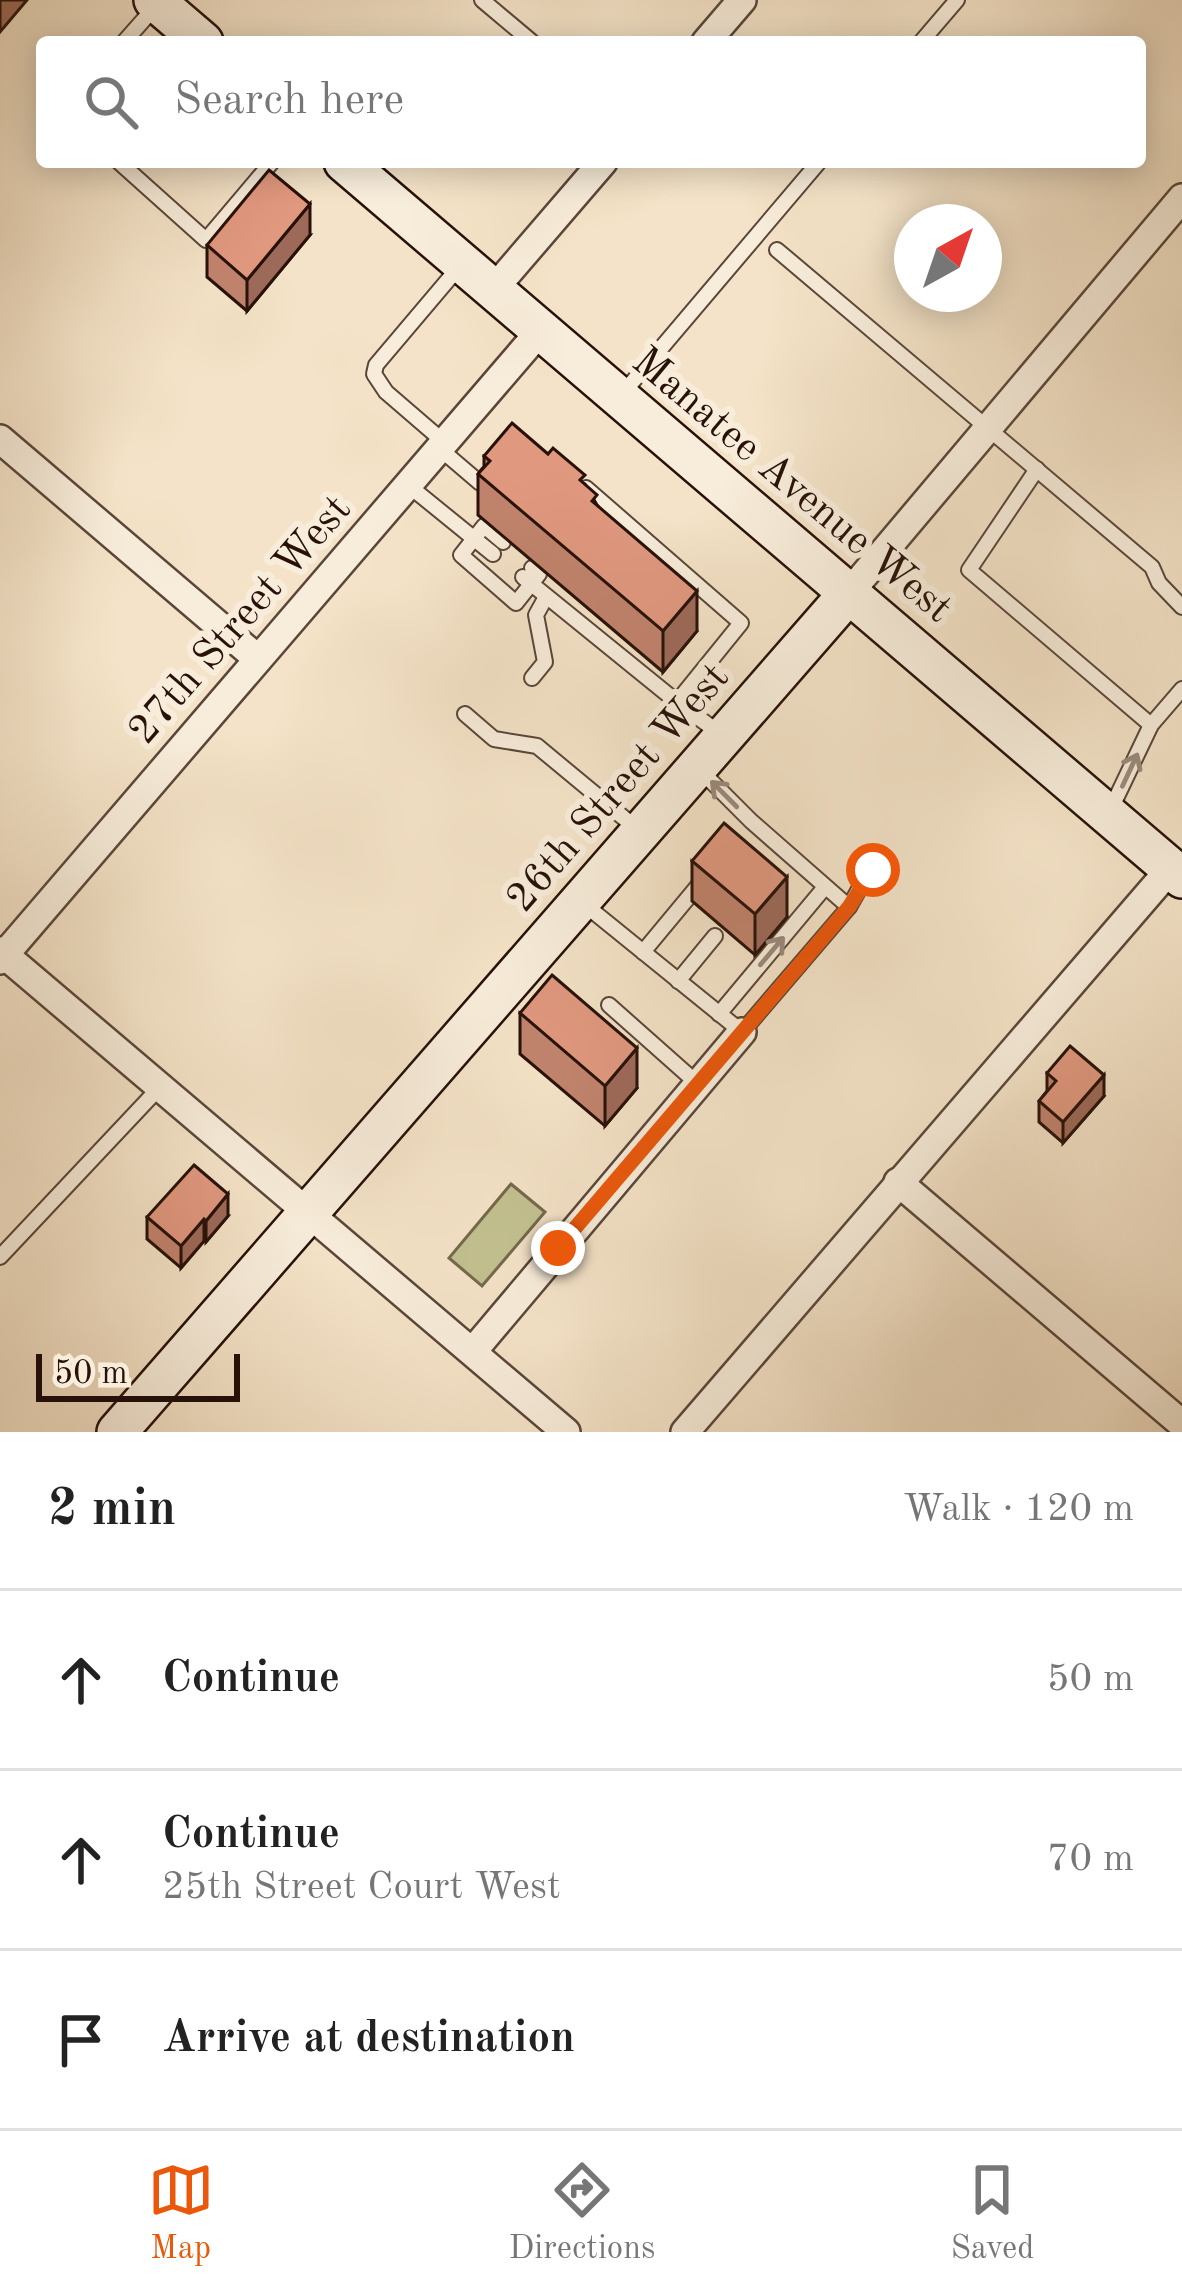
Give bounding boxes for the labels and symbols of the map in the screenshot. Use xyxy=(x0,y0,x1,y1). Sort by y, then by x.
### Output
north arrow xyxy=(894,204,1002,312)
street label: Manatee Avenue West xyxy=(624,341,959,632)
street label: 27th Street West xyxy=(122,488,360,753)
street label: 26th Street West xyxy=(500,656,738,921)
one-way arrow xyxy=(1120,753,1142,789)
one-way arrow xyxy=(710,780,739,809)
route start xyxy=(846,843,900,897)
one-way arrow xyxy=(758,935,785,967)
route end xyxy=(531,1221,585,1275)
scale bar xyxy=(36,1348,240,1401)

